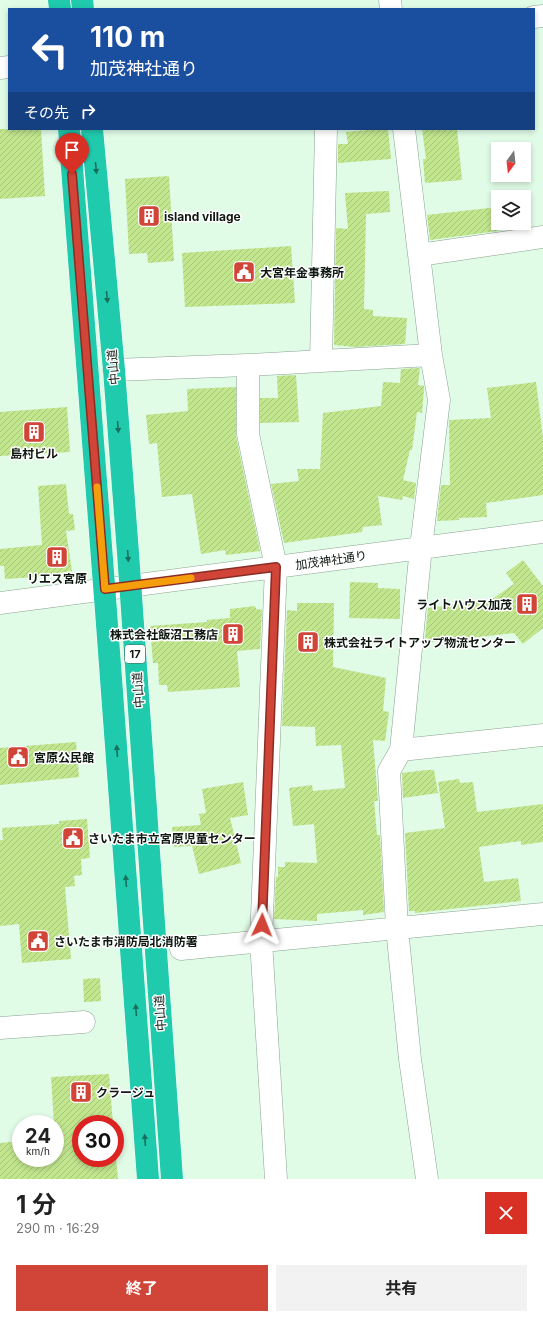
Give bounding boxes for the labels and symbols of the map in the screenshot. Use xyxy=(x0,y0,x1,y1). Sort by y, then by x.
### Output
pin xyxy=(55,133,89,174)
north arrow xyxy=(491,142,531,182)
one-way arrow xyxy=(92,162,99,174)
building icon: island village xyxy=(136,203,162,229)
place label: island village xyxy=(164,209,241,224)
public building icon: 大宮年金事務所 xyxy=(231,259,257,285)
place label: 大宮年金事務所 xyxy=(260,265,344,280)
one-way arrow xyxy=(104,291,110,303)
street label: 中山道 xyxy=(104,348,122,386)
building icon: 島村ビル xyxy=(21,419,47,445)
one-way arrow xyxy=(115,421,121,433)
place label: 島村ビル xyxy=(10,446,58,461)
building icon: リエス宮原 xyxy=(44,544,70,570)
street label: 加茂神社通り xyxy=(294,548,368,572)
one-way arrow xyxy=(125,550,131,563)
place label: リエス宮原 xyxy=(27,571,87,586)
building icon: ライトハウス加茂 xyxy=(514,591,540,617)
place label: ライトハウス加茂 xyxy=(416,597,512,612)
building icon: 株式会社飯沼工務店 xyxy=(220,621,246,647)
place label: 株式会社飯沼工務店 xyxy=(110,627,218,642)
building icon: 株式会社ライトアップ物流センター xyxy=(295,629,321,655)
place label: 株式会社ライトアップ物流センター xyxy=(324,635,516,650)
road number: 17 xyxy=(125,645,145,663)
street label: 中山道 xyxy=(129,672,147,708)
public building icon: 宮原公民館 xyxy=(5,744,31,770)
one-way arrow xyxy=(113,745,120,757)
place label: 宮原公民館 xyxy=(34,750,94,765)
public building icon: さいたま市立宮原児童センター xyxy=(60,825,86,851)
place label: さいたま市立宮原児童センター xyxy=(88,831,256,846)
one-way arrow xyxy=(123,875,130,887)
position arrow xyxy=(241,904,283,946)
public building icon: さいたま市消防局北消防署 xyxy=(25,928,51,954)
place label: さいたま市消防局北消防署 xyxy=(54,934,198,949)
street label: 中山道 xyxy=(151,995,169,1031)
one-way arrow xyxy=(132,1004,139,1016)
building icon: クラージュ xyxy=(68,1079,94,1105)
place label: クラージュ xyxy=(96,1085,155,1100)
speed limit sign: 30 xyxy=(72,1115,124,1167)
one-way arrow xyxy=(142,1134,149,1146)

